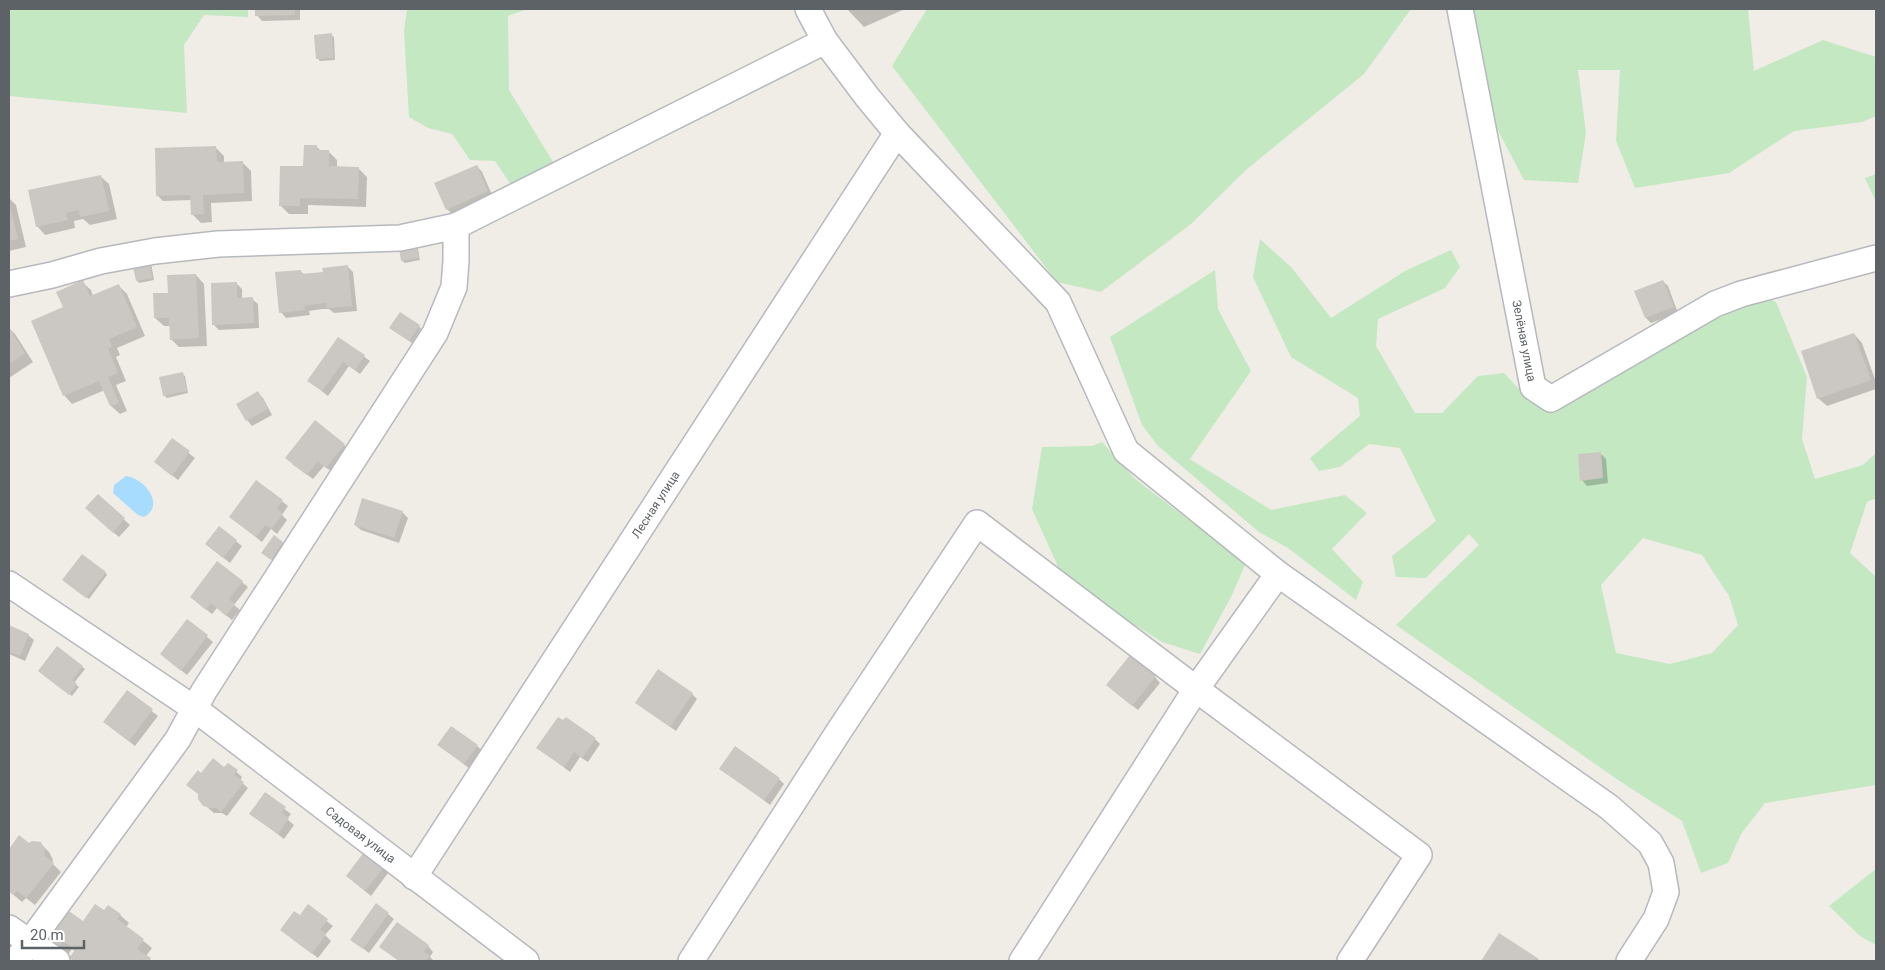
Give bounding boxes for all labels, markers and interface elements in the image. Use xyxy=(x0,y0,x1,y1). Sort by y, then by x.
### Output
street label: Зелёная улица xyxy=(1509,299,1539,383)
street label: Лесная улица xyxy=(629,468,683,541)
street label: Садовая улица xyxy=(323,804,398,866)
scale bar xyxy=(22,918,85,950)
text: 20 m xyxy=(30,926,64,944)

